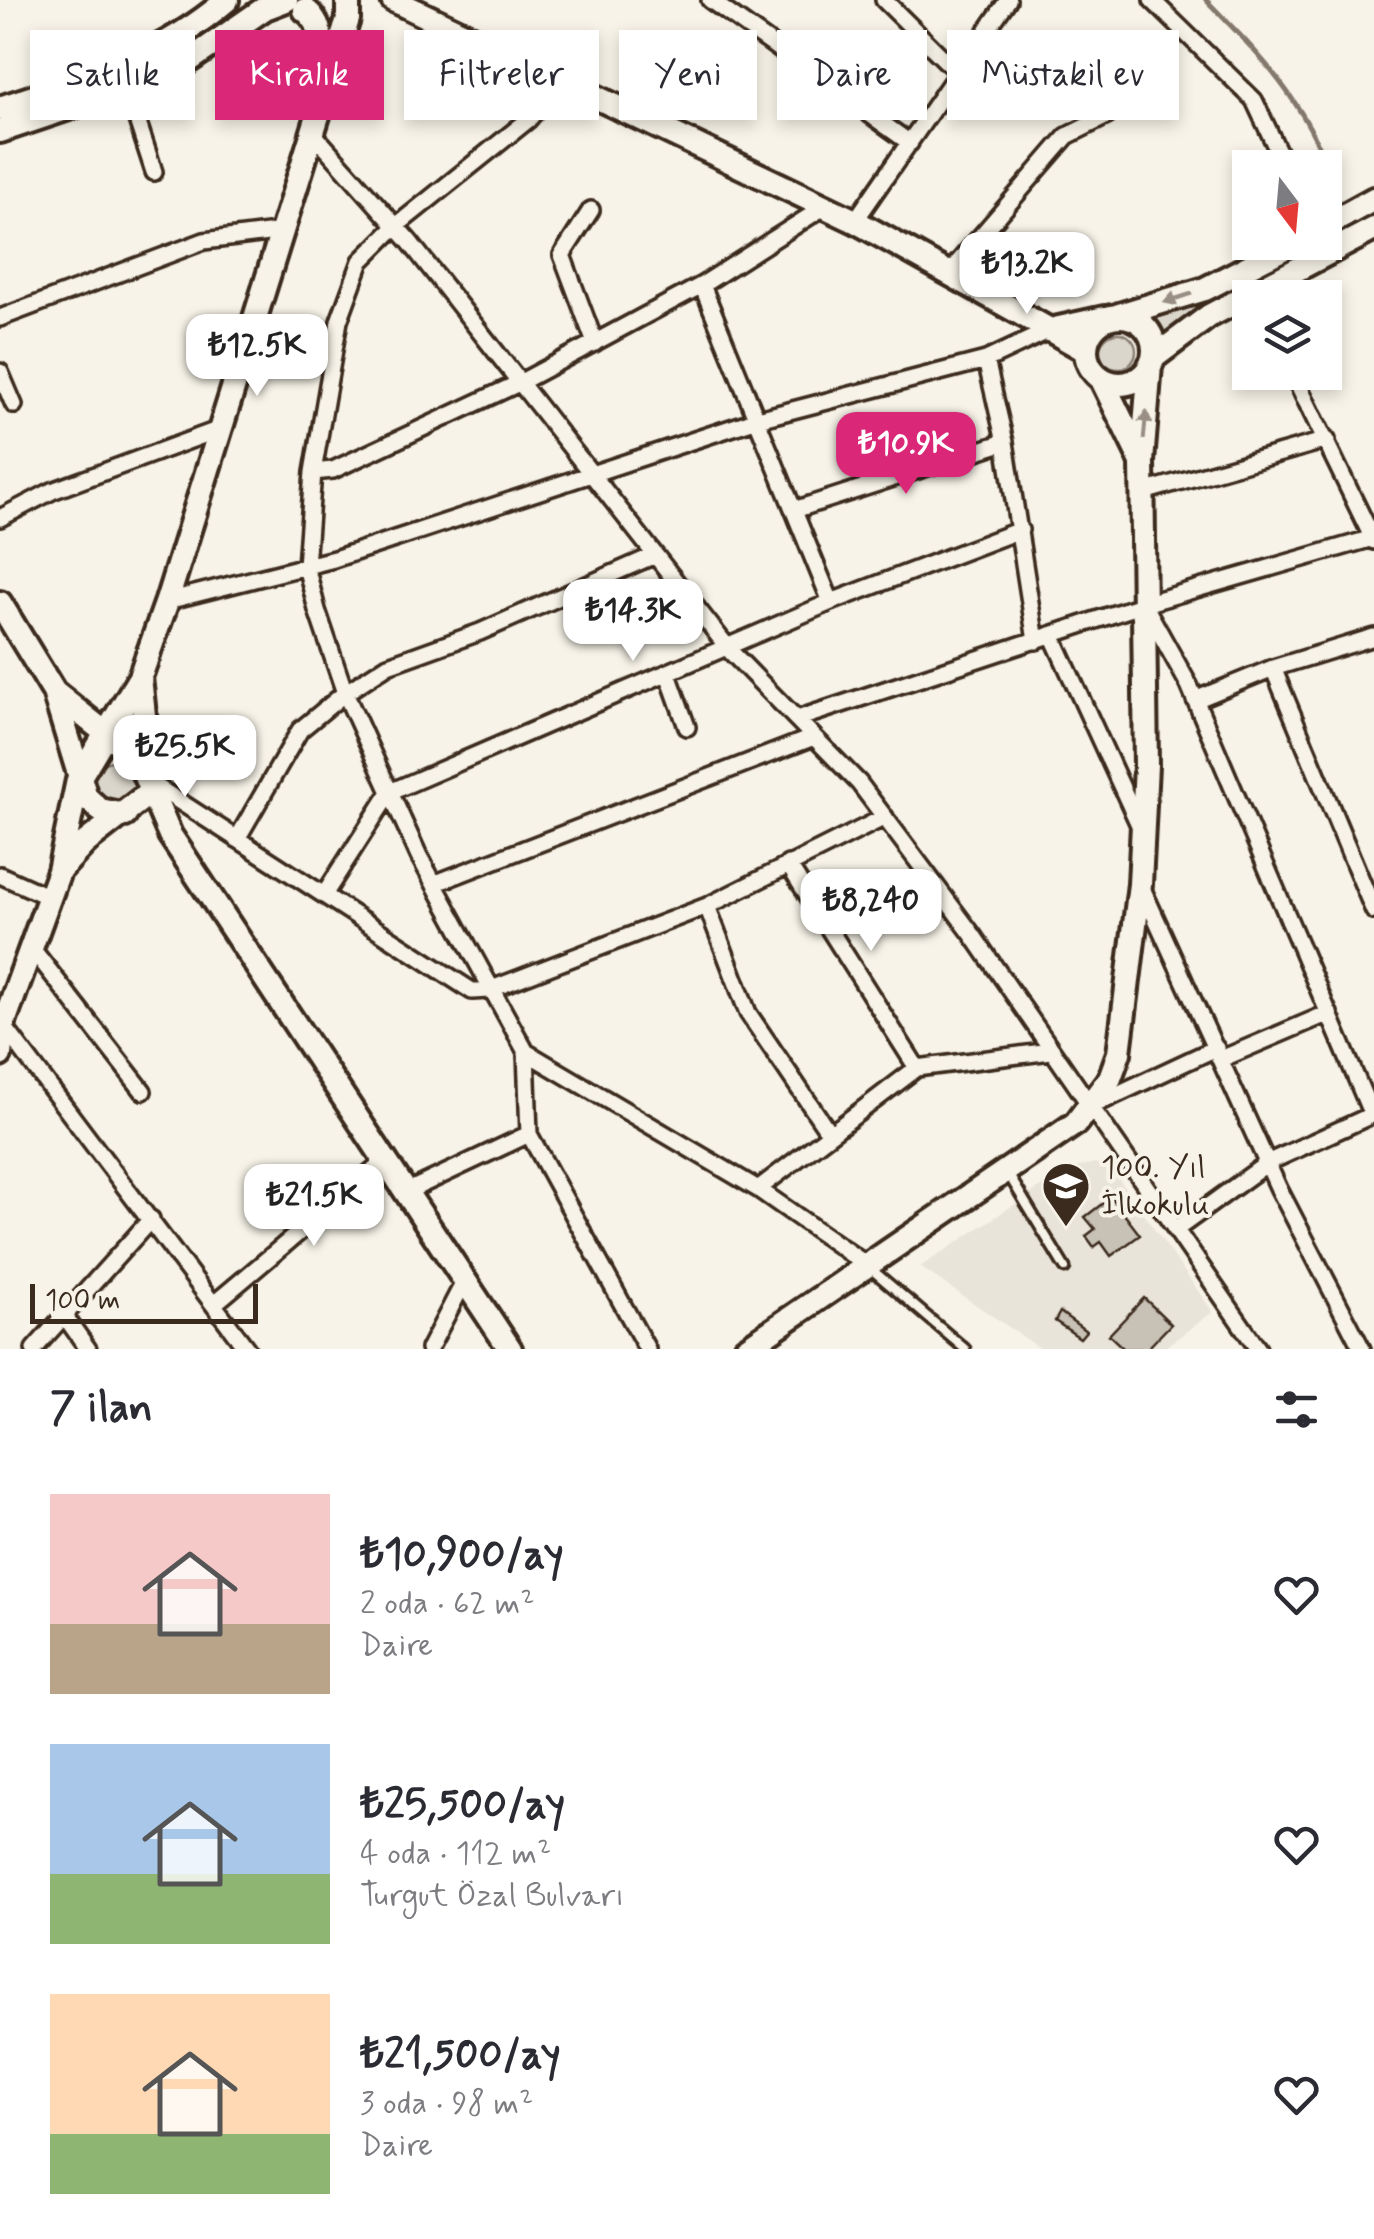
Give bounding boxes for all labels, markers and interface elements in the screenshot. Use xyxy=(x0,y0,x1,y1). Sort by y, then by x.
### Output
chip: Satılık xyxy=(30,30,195,120)
chip: Kiralık xyxy=(215,30,384,120)
chip: Filtreler xyxy=(404,30,599,120)
chip: Yeni xyxy=(619,30,757,120)
chip: Daire xyxy=(777,30,927,120)
chip: Müstakil ev xyxy=(947,30,1179,120)
north arrow xyxy=(1232,150,1342,260)
map controls xyxy=(1232,150,1342,390)
pin: ₺13.2K xyxy=(946,232,1108,317)
text: ₺13.2K xyxy=(981,243,1073,285)
button: layers xyxy=(1232,280,1342,390)
one-way arrow xyxy=(1162,292,1192,307)
pin: ₺12.5K xyxy=(176,314,338,399)
text: ₺12.5K xyxy=(208,325,306,367)
one-way arrow xyxy=(1138,409,1154,441)
pin: ₺10.9K xyxy=(825,412,987,497)
text: ₺10.9K xyxy=(858,423,954,465)
pin: ₺14.3K xyxy=(552,579,714,664)
text: ₺14.3K xyxy=(585,590,681,632)
pin: ₺25.5K xyxy=(104,715,266,800)
text: ₺25.5K xyxy=(135,726,235,768)
pin: ₺8,240 xyxy=(790,869,952,954)
text: ₺8,240 xyxy=(823,880,919,922)
place label: 100. Yıl İlkokulu xyxy=(1101,1147,1209,1226)
school or university icon: 100. Yıl İlkokulu xyxy=(1040,1160,1092,1228)
pin: ₺21.5K xyxy=(233,1164,395,1249)
text: ₺21.5K xyxy=(266,1175,362,1217)
scale bar xyxy=(30,1279,258,1324)
text: 100 m xyxy=(45,1283,120,1320)
text: 7 ilan xyxy=(50,1382,153,1437)
icon: filters xyxy=(1269,1382,1324,1437)
text: ₺10,900/ay xyxy=(360,1528,564,1583)
icon: home xyxy=(130,1534,250,1654)
icon: heart xyxy=(1269,1567,1324,1622)
text: 2 oda · 62 m² xyxy=(360,1583,534,1625)
text: Daire xyxy=(360,1625,433,1667)
text: ₺25,500/ay xyxy=(360,1778,565,1833)
icon: home xyxy=(130,1784,250,1904)
icon: heart xyxy=(1269,1817,1324,1872)
text: 4 oda · 112 m² xyxy=(360,1833,551,1875)
text: Turgut Özal Bulvarı xyxy=(360,1875,624,1917)
text: ₺21,500/ay xyxy=(360,2028,561,2083)
icon: home xyxy=(130,2034,250,2154)
icon: heart xyxy=(1269,2067,1324,2122)
text: 3 oda · 98 m² xyxy=(360,2083,533,2125)
text: Daire xyxy=(360,2125,433,2167)

